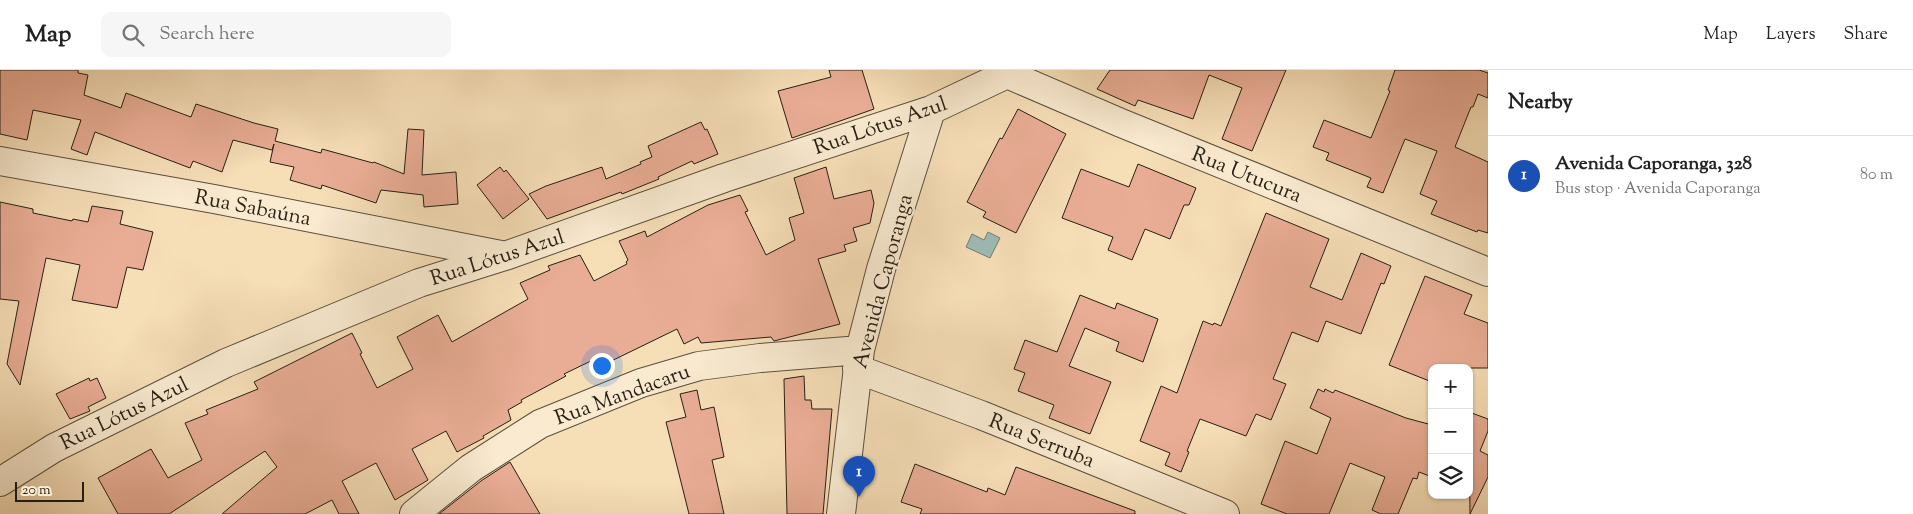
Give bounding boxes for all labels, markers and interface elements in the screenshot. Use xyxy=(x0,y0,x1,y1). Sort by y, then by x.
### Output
search box xyxy=(101,12,451,57)
text: Map xyxy=(25,18,71,52)
icon: search xyxy=(119,21,147,49)
text: Search here xyxy=(159,21,255,48)
text: Map xyxy=(1703,22,1738,48)
text: Layers xyxy=(1766,22,1816,48)
text: Share xyxy=(1844,22,1888,48)
text: Nearby xyxy=(1508,88,1573,118)
street label: Rua Lótus Azul xyxy=(810,90,952,164)
street label: Rua Utucura xyxy=(1187,140,1306,212)
text: Avenida Caporanga, 328 xyxy=(1555,151,1752,178)
text: 1 xyxy=(1521,164,1527,187)
text: 80 m xyxy=(1860,164,1893,187)
text: Bus stop · Avenida Caporanga xyxy=(1555,178,1761,201)
street label: Rua Sabaúna xyxy=(192,183,314,235)
street label: Avenida Caporanga xyxy=(846,191,922,372)
street label: Rua Lótus Azul xyxy=(427,223,569,295)
your location xyxy=(589,353,615,379)
street label: Rua Mandacaru xyxy=(551,357,695,434)
map controls xyxy=(1428,364,1473,499)
button: + xyxy=(1428,364,1473,409)
street label: Rua Lótus Azul xyxy=(56,371,194,459)
street label: Rua Serruba xyxy=(984,407,1099,477)
button: − xyxy=(1428,409,1473,454)
button: layers xyxy=(1428,454,1473,499)
pin: 1 xyxy=(843,456,875,497)
scale bar xyxy=(15,479,84,502)
text: 20 m xyxy=(22,481,51,501)

